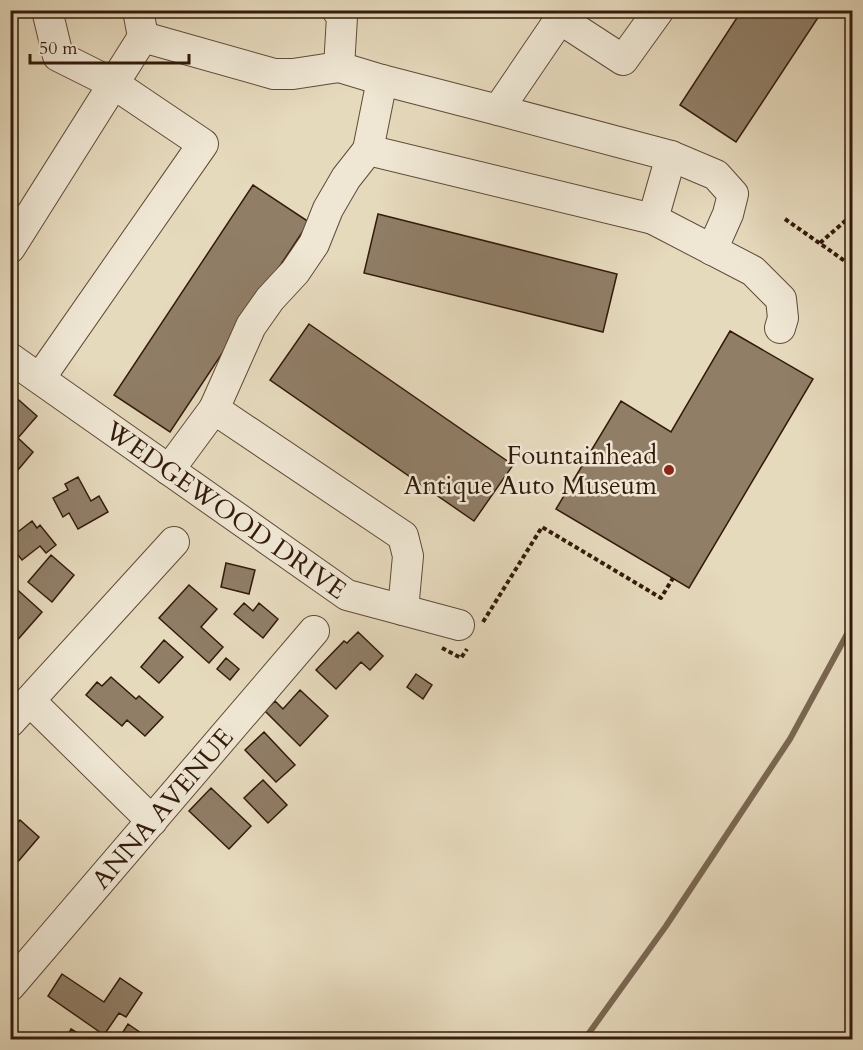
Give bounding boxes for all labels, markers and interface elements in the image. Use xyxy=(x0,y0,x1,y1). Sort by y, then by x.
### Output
scale bar xyxy=(30,27,189,65)
text: 50 m xyxy=(39,36,78,61)
street label: WEDGEWOOD DRIVE xyxy=(97,413,353,607)
place label: Fountainhead Antique Auto Museum xyxy=(404,438,657,503)
marker: Fountainhead Antique Auto Museum xyxy=(662,463,676,477)
street label: ANNA AVENUE xyxy=(84,721,241,896)

